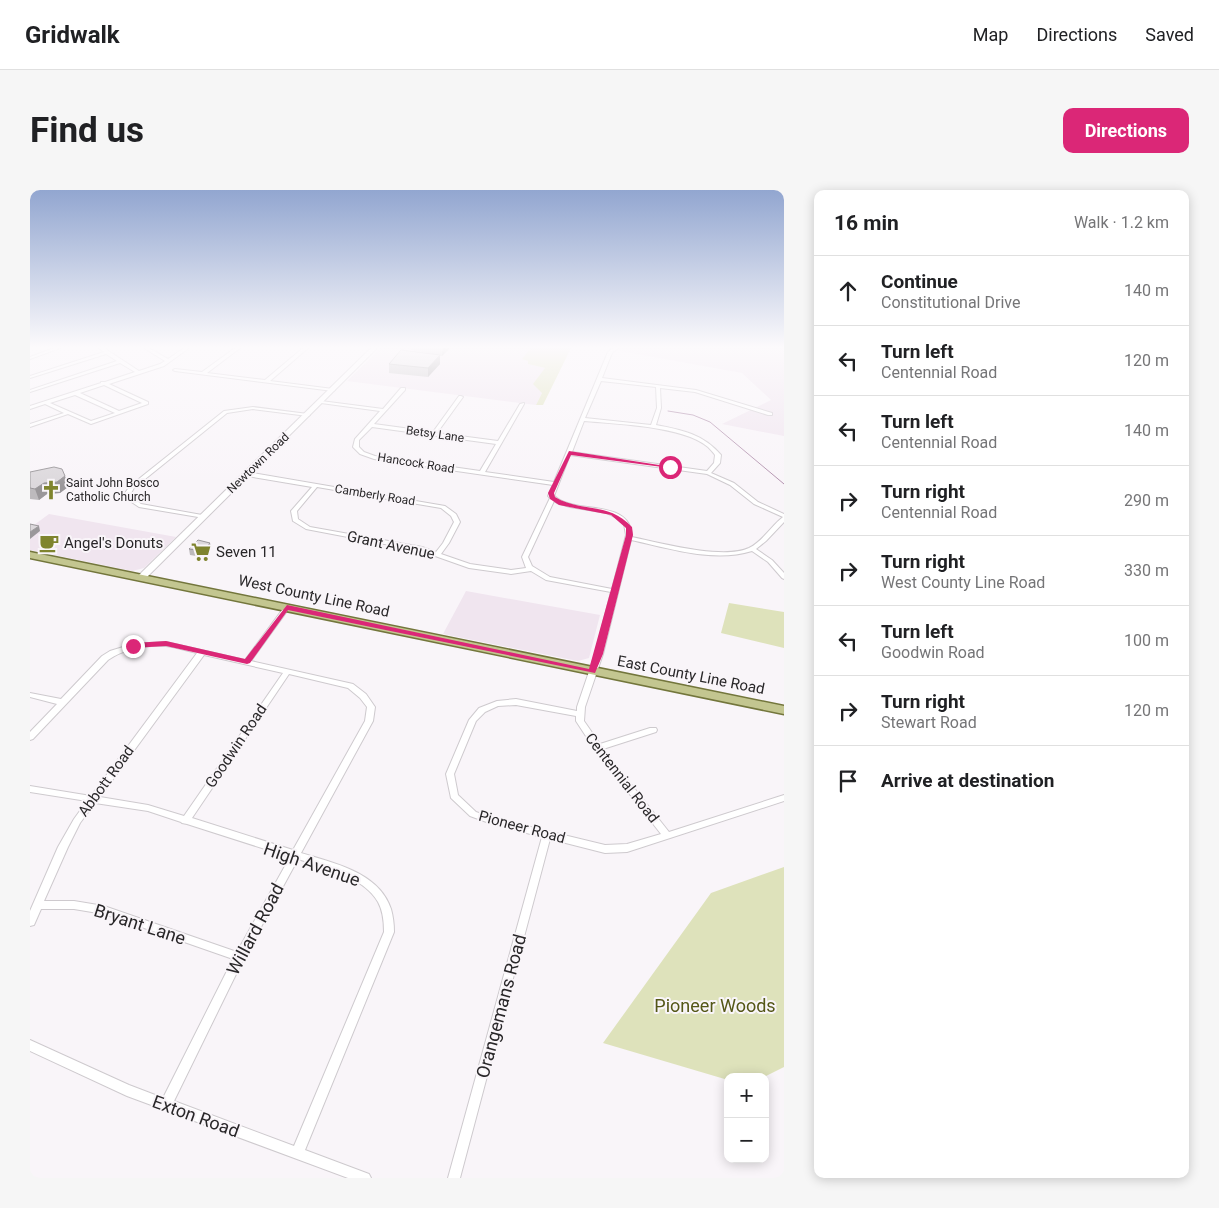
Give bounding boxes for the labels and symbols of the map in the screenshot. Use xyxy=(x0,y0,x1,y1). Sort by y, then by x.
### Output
street label: Betsy Lane xyxy=(405,423,465,445)
street label: Newtown Road xyxy=(224,430,292,496)
street label: Hancock Road xyxy=(377,450,455,476)
route start xyxy=(659,456,682,479)
place label: Saint John Bosco Catholic Church xyxy=(66,476,160,504)
church icon: Saint John Bosco Catholic Church xyxy=(40,479,62,501)
street label: Camberly Road xyxy=(334,482,416,508)
street label: Grant Avenue xyxy=(346,527,437,563)
cafe icon: Angel's Donuts xyxy=(38,532,60,554)
place label: Angel's Donuts xyxy=(64,534,163,552)
supermarket icon: Seven 11 xyxy=(190,541,212,563)
place label: Seven 11 xyxy=(216,543,277,561)
street label: West County Line Road xyxy=(237,571,391,621)
route end xyxy=(122,635,145,658)
street label: East County Line Road xyxy=(616,652,766,698)
street label: Goodwin Road xyxy=(201,701,271,791)
street label: Centennial Road xyxy=(581,730,663,826)
street label: Abbott Road xyxy=(74,742,138,820)
street label: Pioneer Road xyxy=(477,807,567,847)
street label: High Avenue xyxy=(261,838,363,890)
street label: Willard Road xyxy=(222,880,288,978)
street label: Bryant Lane xyxy=(92,899,188,949)
street label: Orangemans Road xyxy=(472,932,530,1080)
park label: Pioneer Woods xyxy=(654,995,776,1016)
street label: Exton Road xyxy=(150,1091,242,1141)

